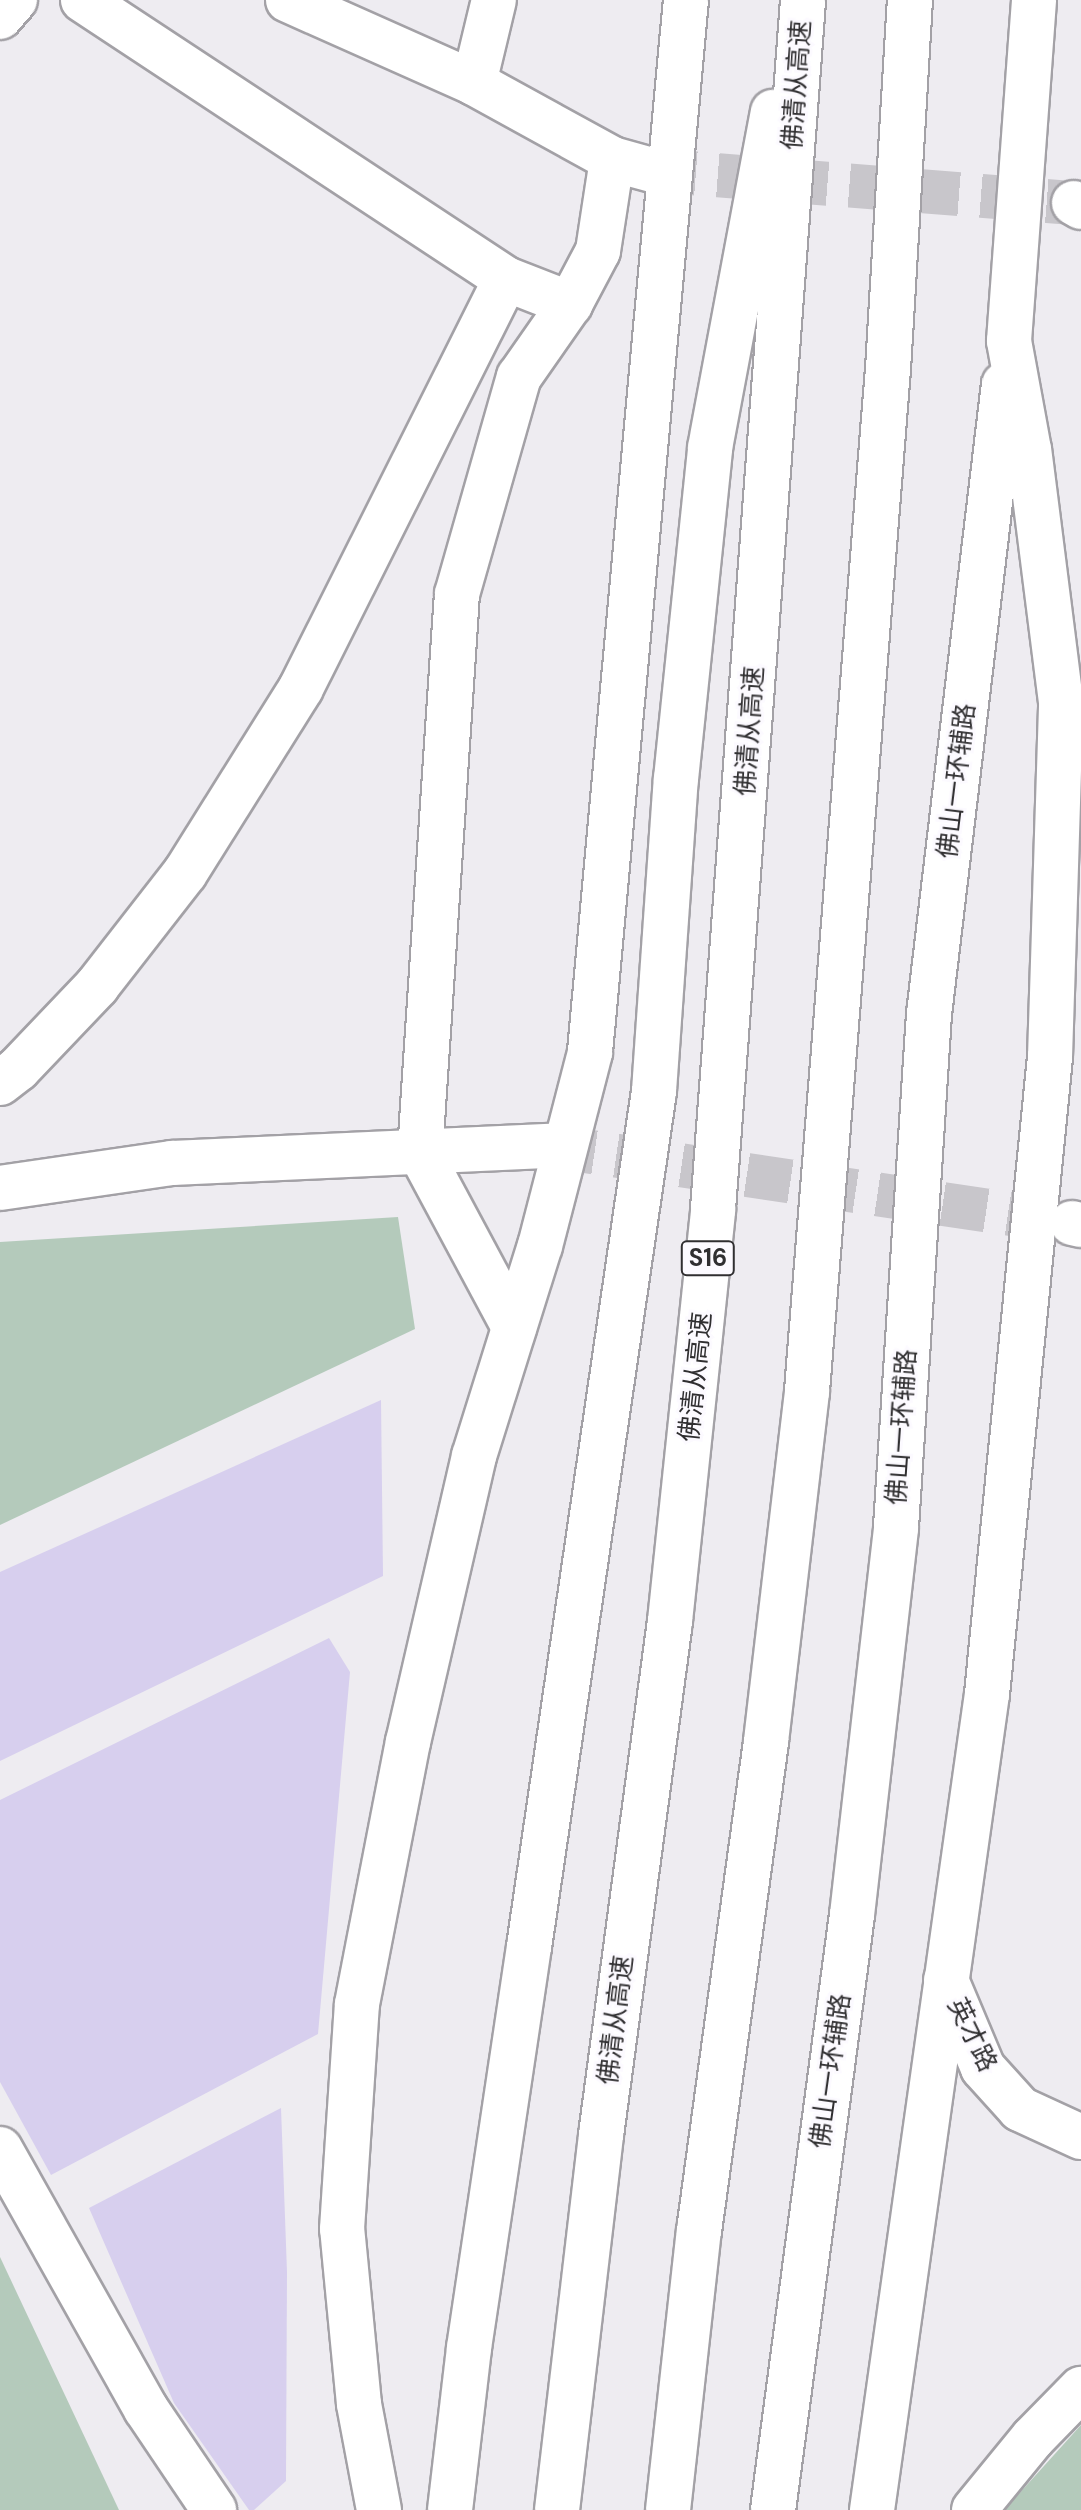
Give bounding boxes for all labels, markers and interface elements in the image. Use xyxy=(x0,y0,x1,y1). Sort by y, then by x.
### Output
street label: 佛清从高速 xyxy=(777,19,817,151)
street label: 佛清从高速 xyxy=(730,665,770,797)
street label: 佛山一环辅路 xyxy=(932,702,982,860)
road number: S16 xyxy=(680,1238,736,1278)
street label: 佛清从高速 xyxy=(674,1311,718,1443)
street label: 佛山一环辅路 xyxy=(881,1348,923,1506)
street label: 佛清从高速 xyxy=(593,1954,639,2086)
street label: 佛山一环辅路 xyxy=(805,1992,857,2150)
street label: 英才路 xyxy=(941,1993,1003,2077)

